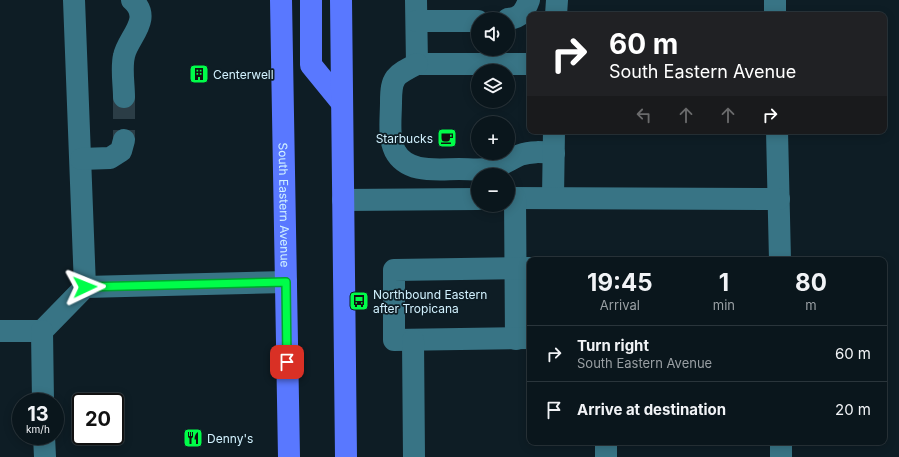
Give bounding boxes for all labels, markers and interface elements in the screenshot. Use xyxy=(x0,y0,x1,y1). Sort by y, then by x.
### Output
map controls xyxy=(471,12,515,212)
button: sound xyxy=(471,12,515,56)
text: 60 m xyxy=(609,27,678,61)
icon: right xyxy=(543,28,595,80)
text: South Eastern Avenue xyxy=(609,61,796,82)
building icon: Centerwell xyxy=(188,63,210,85)
button: layers xyxy=(471,64,515,108)
place label: Centerwell xyxy=(213,67,274,82)
icon: left xyxy=(633,104,655,126)
icon: ahead xyxy=(675,104,697,126)
icon: ahead xyxy=(717,104,739,126)
icon: right xyxy=(759,104,781,126)
button: + xyxy=(471,116,515,160)
cafe icon: Starbucks xyxy=(436,127,458,149)
place label: Starbucks xyxy=(376,131,433,146)
street label: South Eastern Avenue xyxy=(276,142,293,268)
button: − xyxy=(471,168,515,212)
position arrow xyxy=(64,266,106,308)
text: 19:45 xyxy=(587,268,653,297)
text: 1 xyxy=(719,268,729,297)
text: 80 xyxy=(795,268,827,297)
place label: Northbound Eastern after Tropicana xyxy=(373,287,487,316)
bus stop icon: Northbound Eastern after Tropicana xyxy=(348,290,370,312)
text: Arrival xyxy=(600,297,640,313)
text: min xyxy=(713,297,735,313)
text: m xyxy=(805,297,817,313)
text: Turn right xyxy=(577,336,649,355)
icon: right xyxy=(543,343,565,365)
text: 60 m xyxy=(835,344,871,363)
pin xyxy=(270,345,304,379)
icon: arrive xyxy=(276,351,298,373)
text: South Eastern Avenue xyxy=(577,355,712,371)
speed limit sign: 20 xyxy=(72,393,124,445)
icon: arrive xyxy=(543,399,565,421)
text: Arrive at destination xyxy=(577,400,726,419)
text: 20 m xyxy=(835,400,871,419)
text: 13 xyxy=(27,402,49,426)
text: km/h xyxy=(26,423,50,435)
restaurant icon: Denny's xyxy=(182,427,204,449)
place label: Denny's xyxy=(207,431,253,446)

